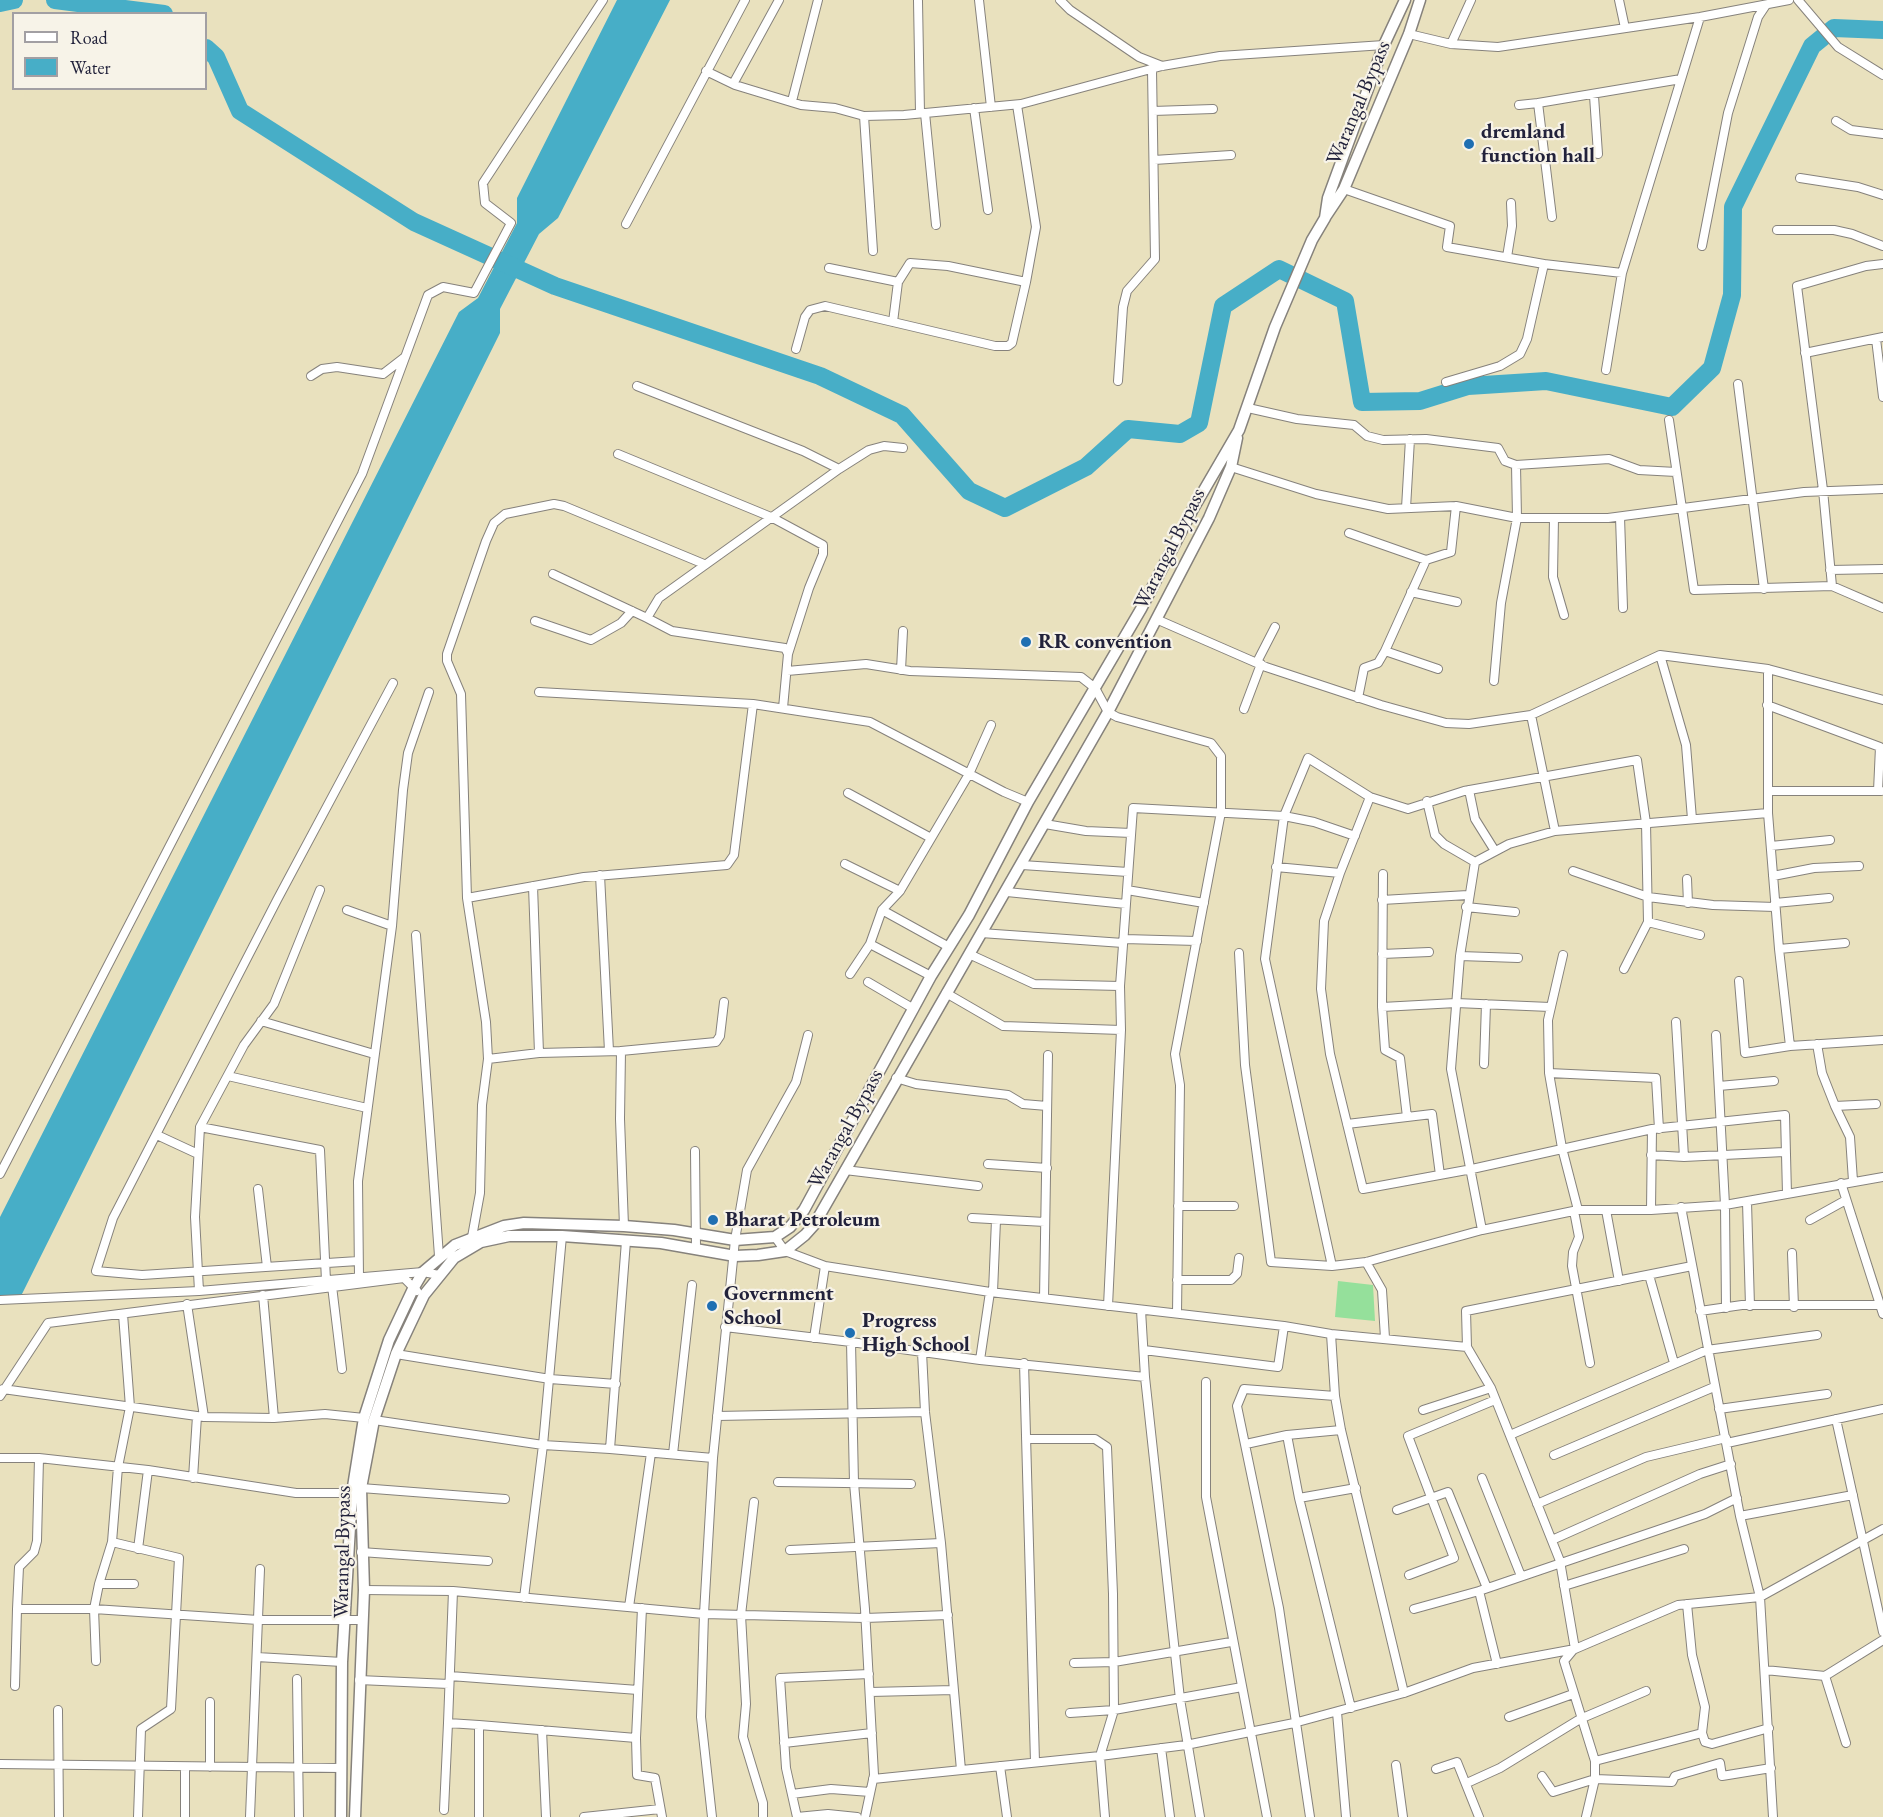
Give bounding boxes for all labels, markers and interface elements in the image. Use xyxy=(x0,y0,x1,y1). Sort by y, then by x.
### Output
legend xyxy=(12,12,207,90)
text: Road xyxy=(70,26,108,49)
street label: Warangal Bypass xyxy=(1321,37,1397,169)
text: Water xyxy=(70,56,111,79)
place label: dremland function hall xyxy=(1481,119,1595,169)
marker: dremland function hall xyxy=(1462,137,1476,151)
street label: Warangal Bypass xyxy=(1129,484,1211,614)
place label: RR convention xyxy=(1038,629,1172,655)
marker: RR convention xyxy=(1019,635,1033,649)
street label: Warangal Bypass xyxy=(803,1065,889,1193)
place label: Bharat Petroleum xyxy=(725,1207,880,1233)
marker: Bharat Petroleum xyxy=(706,1213,720,1227)
place label: Government School xyxy=(724,1281,834,1331)
marker: Government School xyxy=(705,1299,719,1313)
place label: Progress High School xyxy=(862,1308,970,1358)
marker: Progress High School xyxy=(843,1326,857,1340)
street label: Warangal Bypass xyxy=(329,1485,357,1619)

